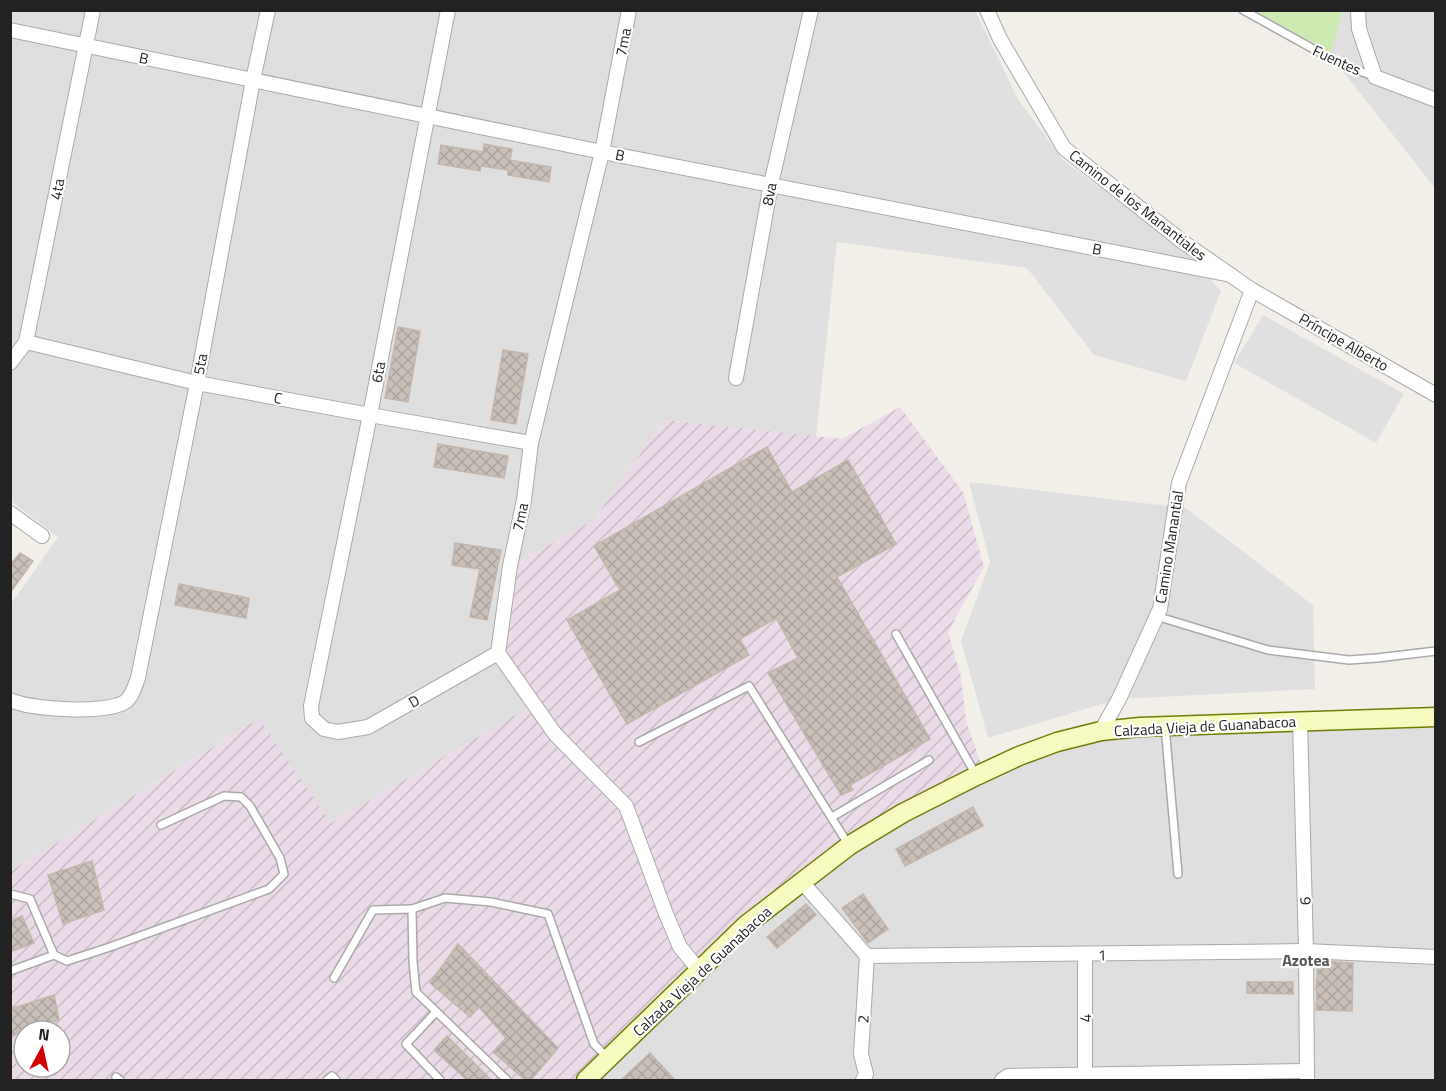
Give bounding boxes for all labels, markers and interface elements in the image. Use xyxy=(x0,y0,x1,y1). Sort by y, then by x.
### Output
street label: 7ma xyxy=(609,25,637,58)
street label: Fuentes xyxy=(1309,39,1365,81)
street label: B xyxy=(137,46,151,70)
street label: B xyxy=(613,143,627,167)
street label: Camino de los Manantiales xyxy=(1064,144,1212,266)
street label: 4ta xyxy=(44,176,70,202)
street label: 8va xyxy=(756,180,783,207)
street label: B xyxy=(1090,237,1104,261)
street label: Príncipe Alberto xyxy=(1295,307,1393,377)
street label: 5ta xyxy=(187,351,213,377)
street label: 6ta xyxy=(365,359,391,385)
street label: C xyxy=(272,386,284,410)
street label: Camino Manantial xyxy=(1149,489,1189,605)
street label: 7ma xyxy=(506,500,534,533)
street label: D xyxy=(404,689,424,713)
street label: Calzada Vieja de Guanabacoa xyxy=(1113,710,1297,742)
street label: 6 xyxy=(1293,897,1317,905)
street label: Calzada Vieja de Guanabacoa xyxy=(627,900,777,1042)
street label: 1 xyxy=(1098,943,1106,967)
district label: Azotea xyxy=(1282,948,1330,972)
street label: 2 xyxy=(851,1014,875,1024)
street label: 4 xyxy=(1074,1014,1097,1022)
north arrow xyxy=(12,1019,72,1079)
text: N xyxy=(37,1021,51,1047)

